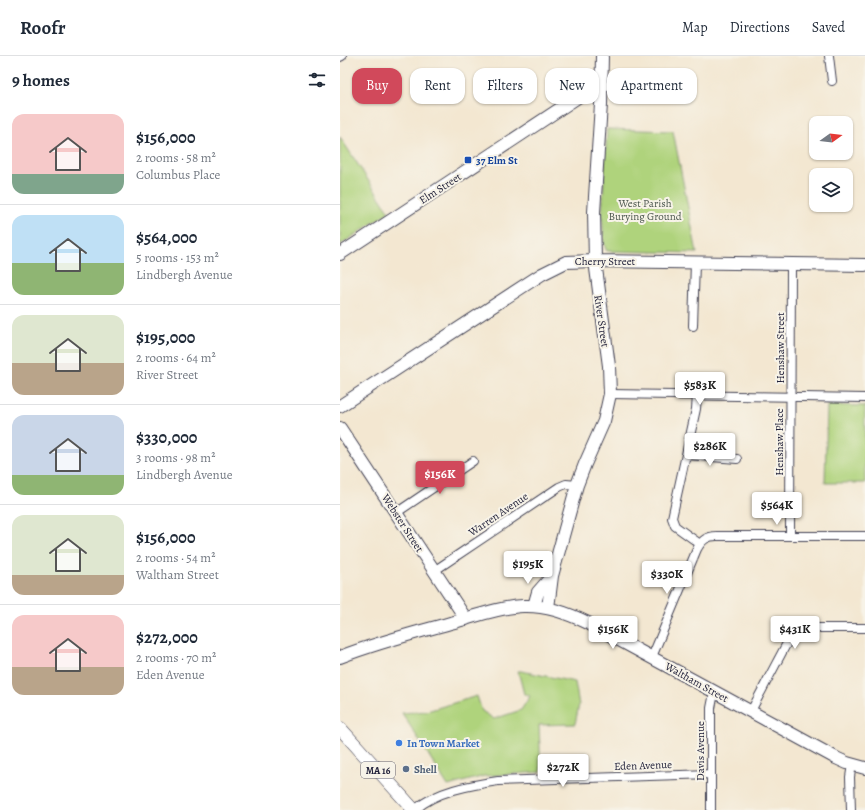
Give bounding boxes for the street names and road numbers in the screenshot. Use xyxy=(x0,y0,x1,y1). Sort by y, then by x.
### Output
street label: Elm Street xyxy=(416,169,465,208)
street label: Cherry Street xyxy=(575,254,636,269)
street label: River Street xyxy=(590,294,613,349)
street label: Henshaw Street xyxy=(773,312,788,384)
street label: Henshaw Place xyxy=(772,408,787,476)
street label: Warren Avenue xyxy=(465,489,531,540)
street label: Webster Street xyxy=(378,491,427,555)
street label: Waltham Street xyxy=(662,658,731,706)
street label: Davis Avenue xyxy=(693,721,708,781)
street label: Eden Avenue xyxy=(614,757,672,774)
road number: MA 16 xyxy=(361,762,395,778)

